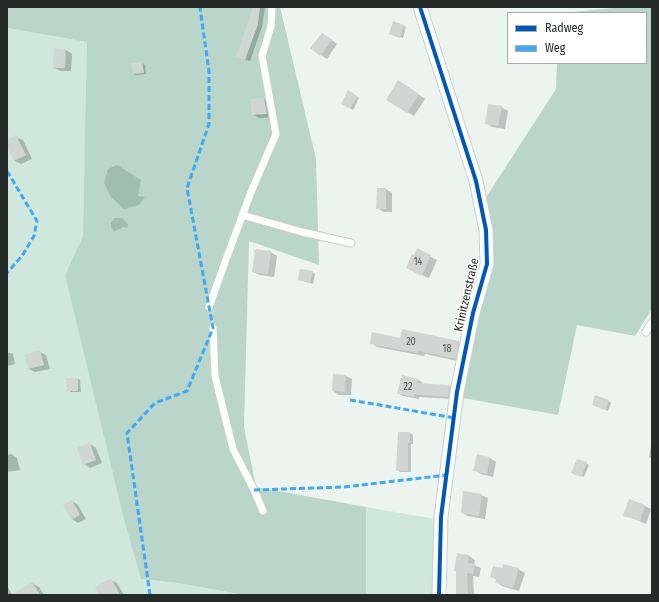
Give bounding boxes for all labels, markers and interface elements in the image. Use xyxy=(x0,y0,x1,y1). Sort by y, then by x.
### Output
legend xyxy=(507,12,647,64)
text: Radweg xyxy=(545,21,583,35)
text: Weg xyxy=(545,41,565,55)
house number: 14 xyxy=(414,256,422,268)
street label: Krinitzenstraße xyxy=(452,257,482,333)
house number: 20 xyxy=(406,336,416,348)
house number: 18 xyxy=(443,343,451,355)
house number: 22 xyxy=(404,381,412,393)

